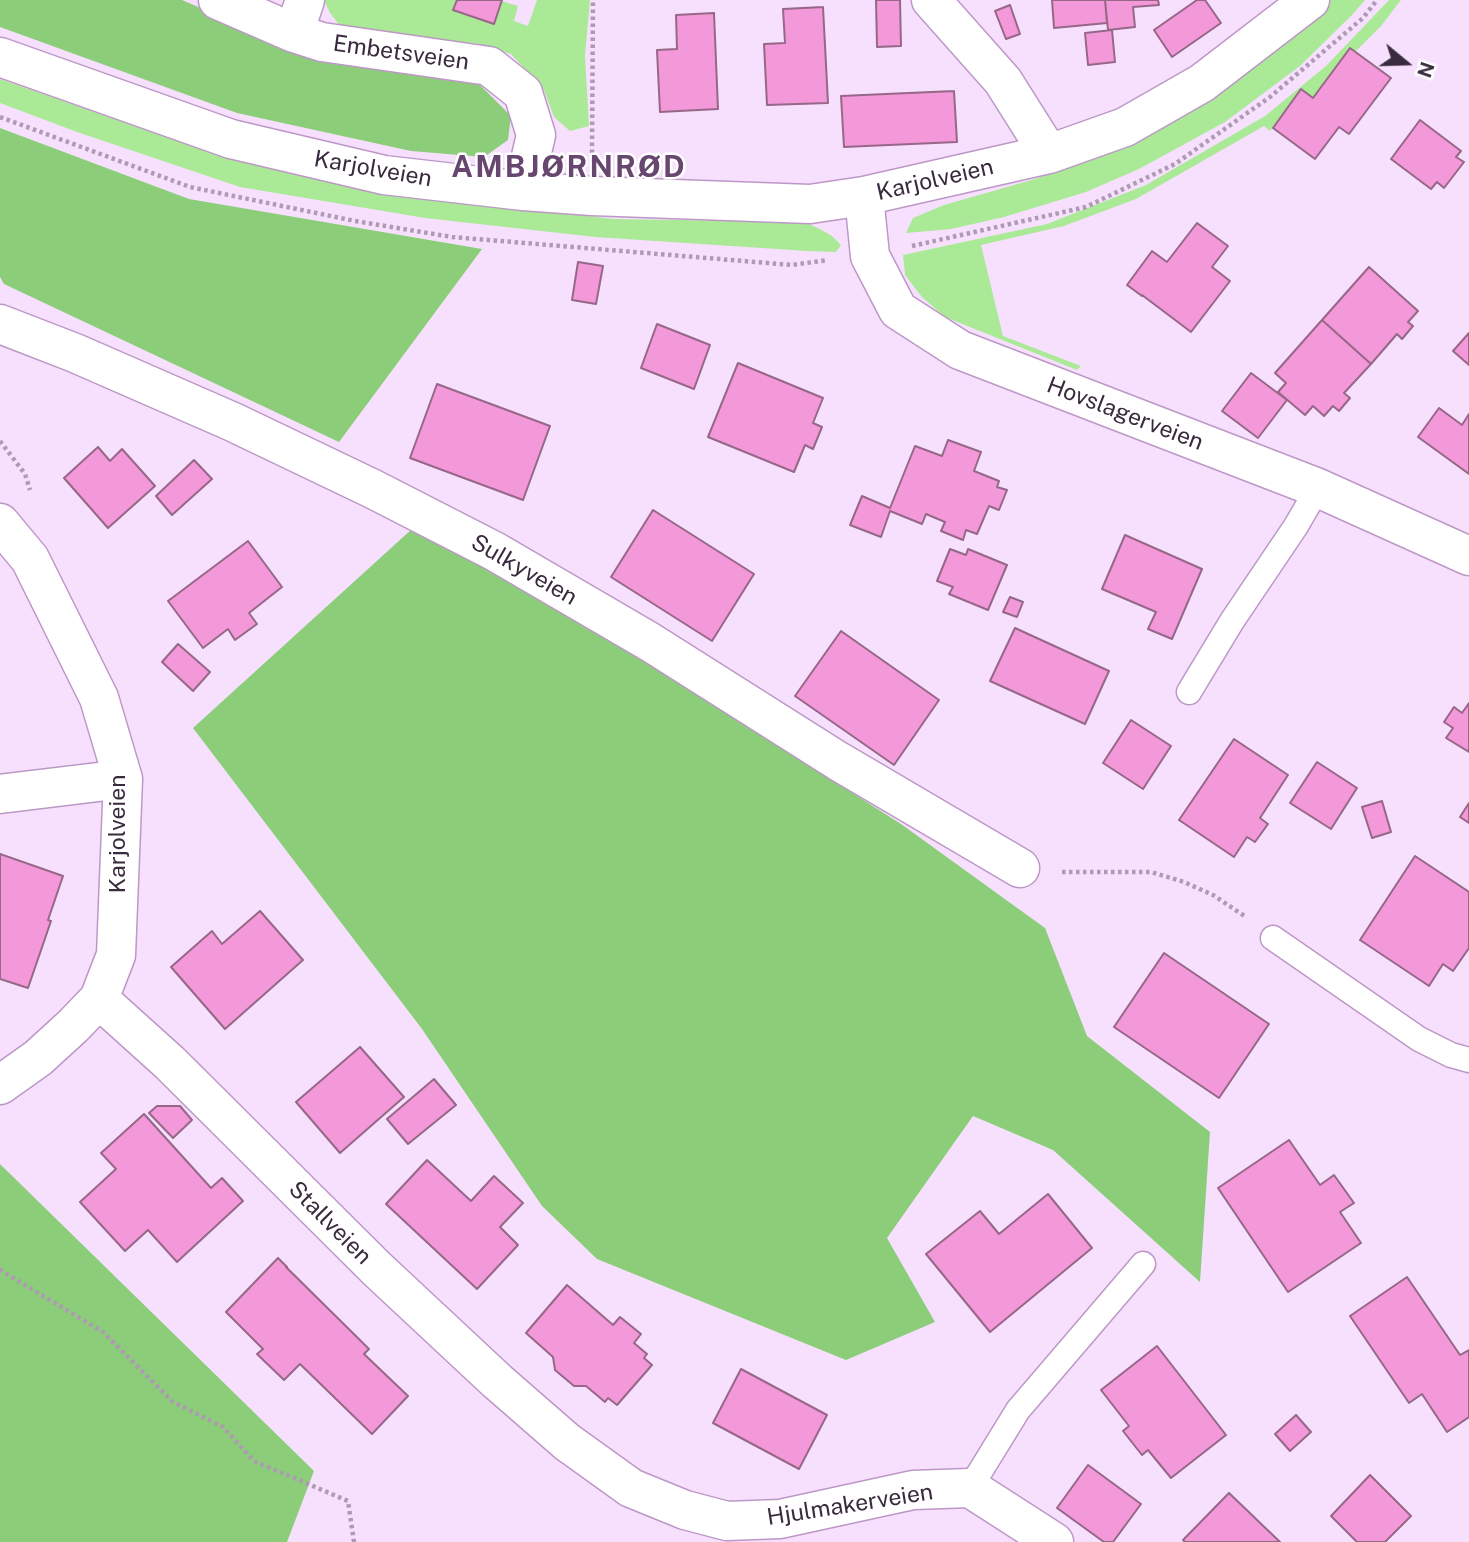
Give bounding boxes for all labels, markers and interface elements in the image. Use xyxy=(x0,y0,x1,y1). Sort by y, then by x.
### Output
north arrow xyxy=(1371,28,1441,98)
street label: Embetsveien xyxy=(331,30,471,76)
text: N xyxy=(1413,59,1439,80)
street label: Karjolveien xyxy=(312,145,434,193)
district label: AMBJØRNRØD xyxy=(453,150,685,186)
street label: Karjolveien xyxy=(874,153,996,207)
street label: Hovslagerveien xyxy=(1043,371,1207,457)
street label: Sulkyveien xyxy=(466,529,582,611)
street label: Karjolveien xyxy=(104,774,132,894)
street label: Stallveien xyxy=(283,1176,377,1270)
street label: Hjulmakerveien xyxy=(765,1478,935,1532)

